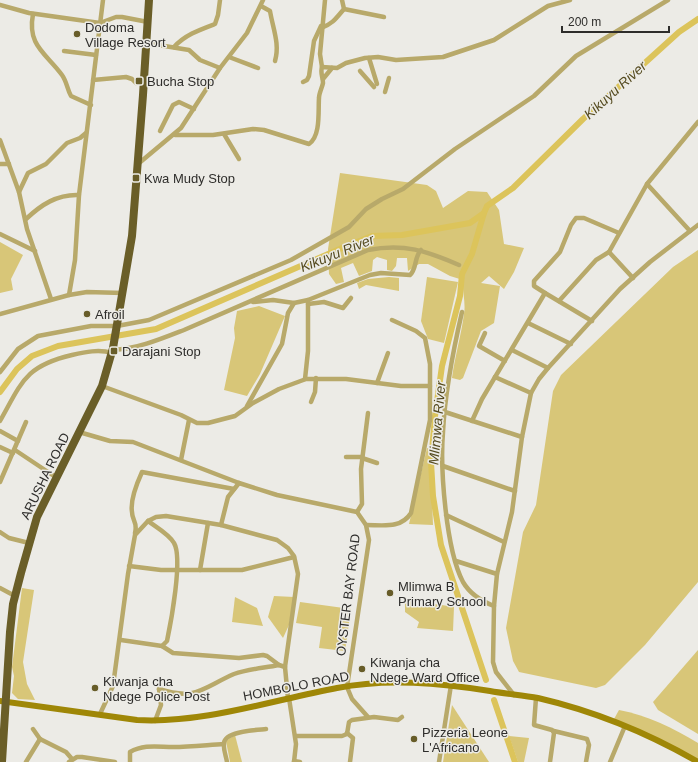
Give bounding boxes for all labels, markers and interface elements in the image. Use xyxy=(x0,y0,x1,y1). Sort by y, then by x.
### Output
scale bar xyxy=(562,8,669,34)
text: 200 m xyxy=(568,15,601,29)
place label: Dodoma Village Resort xyxy=(85,20,166,50)
marker: Dodoma Village Resort xyxy=(72,29,82,39)
water label: Kikuyu River xyxy=(580,57,651,122)
place label: Bucha Stop xyxy=(147,74,214,89)
marker: Bucha Stop xyxy=(134,76,144,86)
place label: Kwa Mudy Stop xyxy=(144,171,235,186)
marker: Kwa Mudy Stop xyxy=(131,173,141,183)
water label: Kikuyu River xyxy=(298,230,378,275)
place label: Afroil xyxy=(95,307,125,322)
marker: Afroil xyxy=(82,309,92,319)
place label: Darajani Stop xyxy=(122,344,201,359)
marker: Darajani Stop xyxy=(109,346,119,356)
water label: Mlimwa River xyxy=(425,379,449,466)
street label: ARUSHA ROAD xyxy=(18,430,72,522)
street label: OYSTER BAY ROAD xyxy=(333,533,363,657)
place label: Mlimwa B Primary School xyxy=(398,579,486,609)
marker: Mlimwa B Primary School xyxy=(385,588,395,598)
place label: Kiwanja cha Ndege Ward Office xyxy=(370,655,480,685)
marker: Kiwanja cha Ndege Ward Office xyxy=(357,664,367,674)
street label: HOMBOLO ROAD xyxy=(242,668,350,704)
place label: Kiwanja cha Ndege Police Post xyxy=(103,674,210,704)
marker: Kiwanja cha Ndege Police Post xyxy=(90,683,100,693)
place label: Pizzeria Leone L'Africano xyxy=(422,725,508,755)
marker: Pizzeria Leone L'Africano xyxy=(409,734,419,744)

